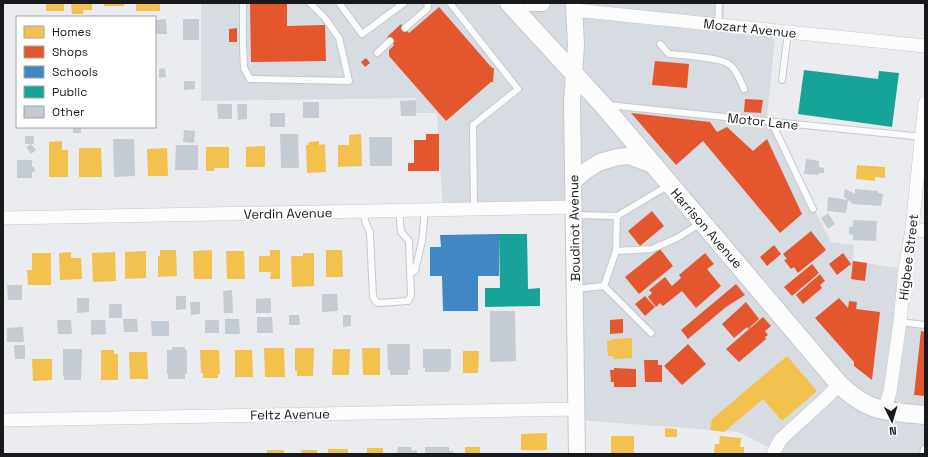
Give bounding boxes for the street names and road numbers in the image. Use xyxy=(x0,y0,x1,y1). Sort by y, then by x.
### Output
street label: Mozart Avenue xyxy=(703,15,797,42)
street label: Motor Lane xyxy=(727,109,799,134)
street label: Boudinot Avenue xyxy=(565,174,584,282)
street label: Harrison Avenue xyxy=(667,185,746,272)
street label: Verdin Avenue xyxy=(244,204,332,223)
street label: Higbee Street xyxy=(895,213,922,301)
street label: Feltz Avenue xyxy=(250,405,330,424)

